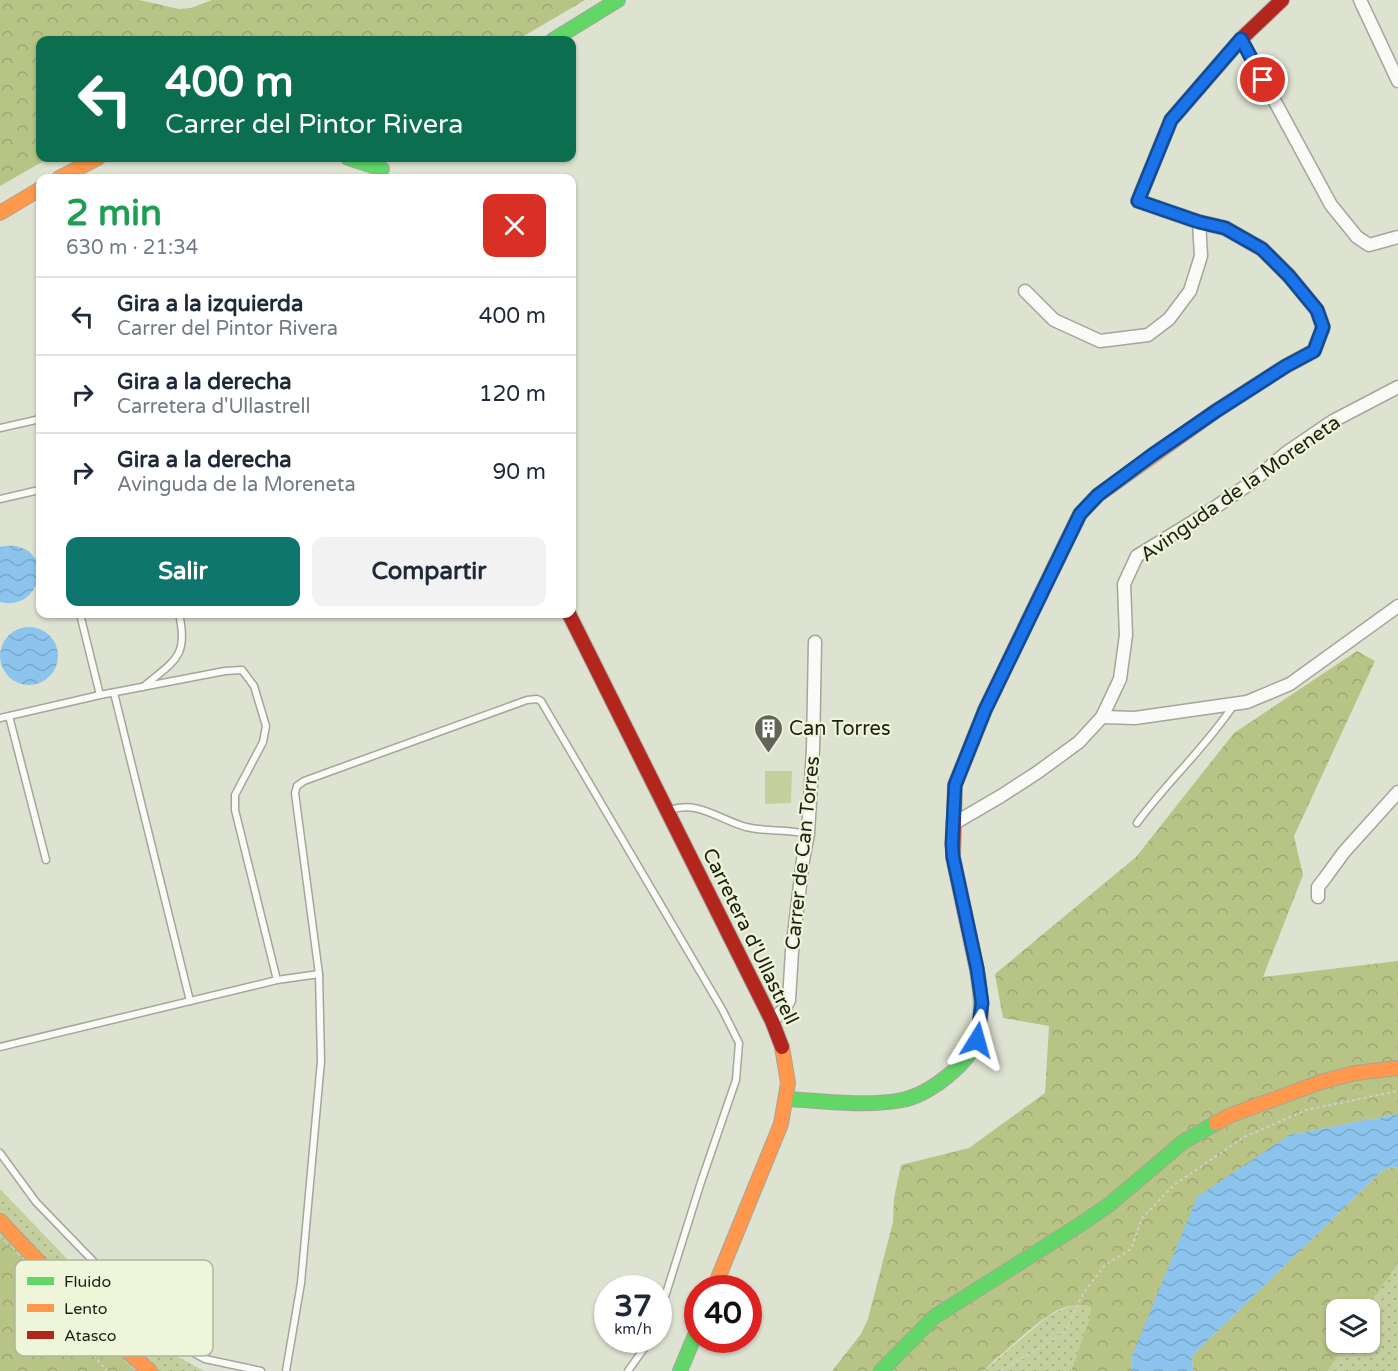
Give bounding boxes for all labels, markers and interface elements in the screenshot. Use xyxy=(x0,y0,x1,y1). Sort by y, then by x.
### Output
pin xyxy=(1237,54,1288,105)
text: 400 m xyxy=(165,57,294,108)
icon: left xyxy=(66,60,144,138)
icon: arrive xyxy=(1246,63,1279,96)
text: Carrer del Pintor Rivera xyxy=(165,108,463,141)
text: 2 min xyxy=(66,192,162,235)
button: close xyxy=(483,194,546,257)
text: 630 m · 21:34 xyxy=(66,236,198,260)
text: Gira a la izquierda xyxy=(117,291,303,317)
icon: left xyxy=(66,300,99,333)
text: 400 m xyxy=(479,303,546,329)
text: Carrer del Pintor Rivera xyxy=(117,317,338,341)
text: Gira a la derecha xyxy=(117,369,292,395)
icon: right xyxy=(66,378,99,411)
text: 120 m xyxy=(479,381,546,407)
text: Carretera d'Ullastrell xyxy=(117,395,310,419)
street label: Avinguda de la Moreneta xyxy=(1136,411,1345,567)
text: Gira a la derecha xyxy=(117,447,292,473)
icon: right xyxy=(66,456,99,489)
text: 90 m xyxy=(492,459,546,485)
text: Avinguda de la Moreneta xyxy=(117,473,356,497)
button: Salir xyxy=(66,537,300,606)
button: Compartir xyxy=(312,537,546,606)
building icon: Can Torres xyxy=(752,712,784,754)
place label: Can Torres xyxy=(789,717,891,741)
street label: Carrer de Can Torres xyxy=(781,755,825,951)
street label: Carretera d'Ullastrell xyxy=(697,844,803,1029)
position arrow xyxy=(945,1008,1009,1072)
legend xyxy=(15,1260,213,1356)
text: Fluido xyxy=(64,1272,111,1292)
speed limit sign: 40 xyxy=(684,1275,762,1353)
text: 37 xyxy=(614,1288,652,1325)
text: Lento xyxy=(64,1299,108,1319)
map controls xyxy=(1326,1299,1380,1353)
button: layers xyxy=(1326,1299,1380,1353)
text: km/h xyxy=(614,1320,652,1338)
text: Atasco xyxy=(64,1326,117,1346)

